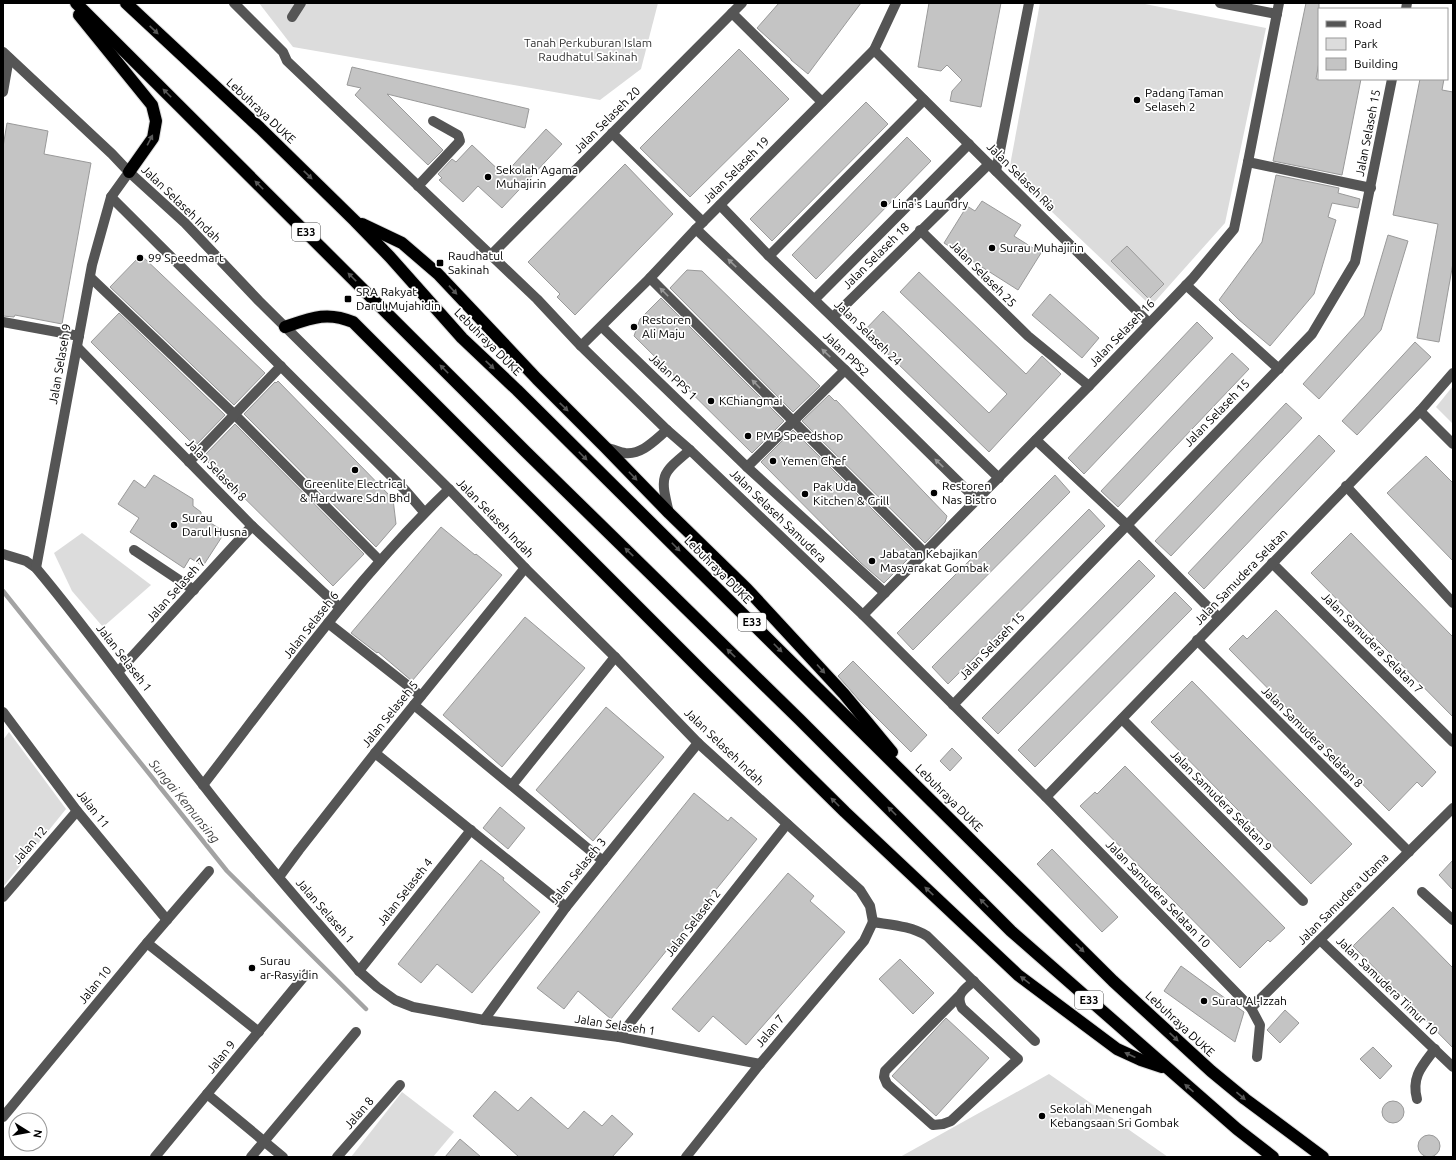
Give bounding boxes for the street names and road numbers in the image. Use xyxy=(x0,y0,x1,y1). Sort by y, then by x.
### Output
street label: Lebuhraya DUKE xyxy=(224,75,299,146)
street label: Jalan Selaseh 20 xyxy=(571,84,643,155)
street label: Jalan Selaseh 15 xyxy=(1353,88,1382,177)
street label: Jalan Selaseh 19 xyxy=(700,134,771,205)
street label: Jalan Selaseh Ria xyxy=(984,140,1058,214)
street label: Jalan Selaseh Indah xyxy=(139,163,224,245)
street label: Jalan Selaseh 18 xyxy=(840,220,912,291)
road number: E33 xyxy=(292,223,320,241)
street label: Jalan Selaseh 25 xyxy=(948,238,1019,309)
street label: Jalan Selaseh 16 xyxy=(1086,296,1157,369)
street label: Jalan Selaseh 24 xyxy=(832,297,905,368)
street label: Lebuhraya DUKE xyxy=(452,305,525,378)
street label: Jalan Selaseh 9 xyxy=(46,323,73,405)
street label: Jalan PPS2 xyxy=(821,329,872,379)
street label: Jalan PPS 1 xyxy=(647,351,700,403)
street label: Jalan Selaseh 15 xyxy=(1181,376,1252,449)
street label: Jalan Selaseh 8 xyxy=(183,436,249,504)
street label: Jalan Selaseh Samudera xyxy=(728,466,829,565)
street label: Jalan Selaseh Indah xyxy=(454,475,536,560)
street label: Jalan Samudera Selatan xyxy=(1192,526,1290,627)
street label: Lebuhraya DUKE xyxy=(682,533,755,606)
street label: Jalan Selaseh 7 xyxy=(144,555,208,624)
street label: Jalan Selaseh 6 xyxy=(280,588,341,661)
street label: Jalan Samudera Selatan 7 xyxy=(1319,590,1425,696)
street label: Jalan Selaseh 15 xyxy=(956,609,1027,682)
road number: E33 xyxy=(738,613,766,631)
street label: Jalan Selaseh 1 xyxy=(94,622,155,694)
street label: Jalan Selaseh 5 xyxy=(359,678,420,749)
street label: Jalan Samudera Selatan 8 xyxy=(1259,684,1366,790)
street label: Jalan Selaseh Indah xyxy=(682,706,767,788)
street label: Jalan Samudera Selatan 9 xyxy=(1168,748,1274,854)
street label: Lebuhraya DUKE xyxy=(913,761,986,834)
street label: Jalan 11 xyxy=(75,787,112,830)
street label: Jalan 12 xyxy=(10,824,49,866)
street label: Jalan Selaseh 3 xyxy=(547,835,608,906)
street label: Jalan Samudera Selatan 10 xyxy=(1104,837,1213,950)
street label: Jalan Samudera Utama xyxy=(1294,850,1391,947)
street label: Jalan Selaseh 4 xyxy=(374,855,435,928)
street label: Jalan Selaseh 1 xyxy=(294,876,357,946)
street label: Jalan Selaseh 2 xyxy=(662,887,723,959)
street label: Jalan Samudera Timur 10 xyxy=(1334,934,1441,1038)
street label: Jalan 10 xyxy=(76,963,114,1006)
street label: Lebuhraya DUKE xyxy=(1143,988,1218,1059)
road number: E33 xyxy=(1075,991,1103,1009)
street label: Jalan Selaseh 1 xyxy=(574,1012,656,1037)
street label: Jalan 7 xyxy=(752,1012,787,1049)
street label: Jalan 9 xyxy=(204,1038,238,1075)
street label: Jalan 8 xyxy=(341,1094,376,1131)

